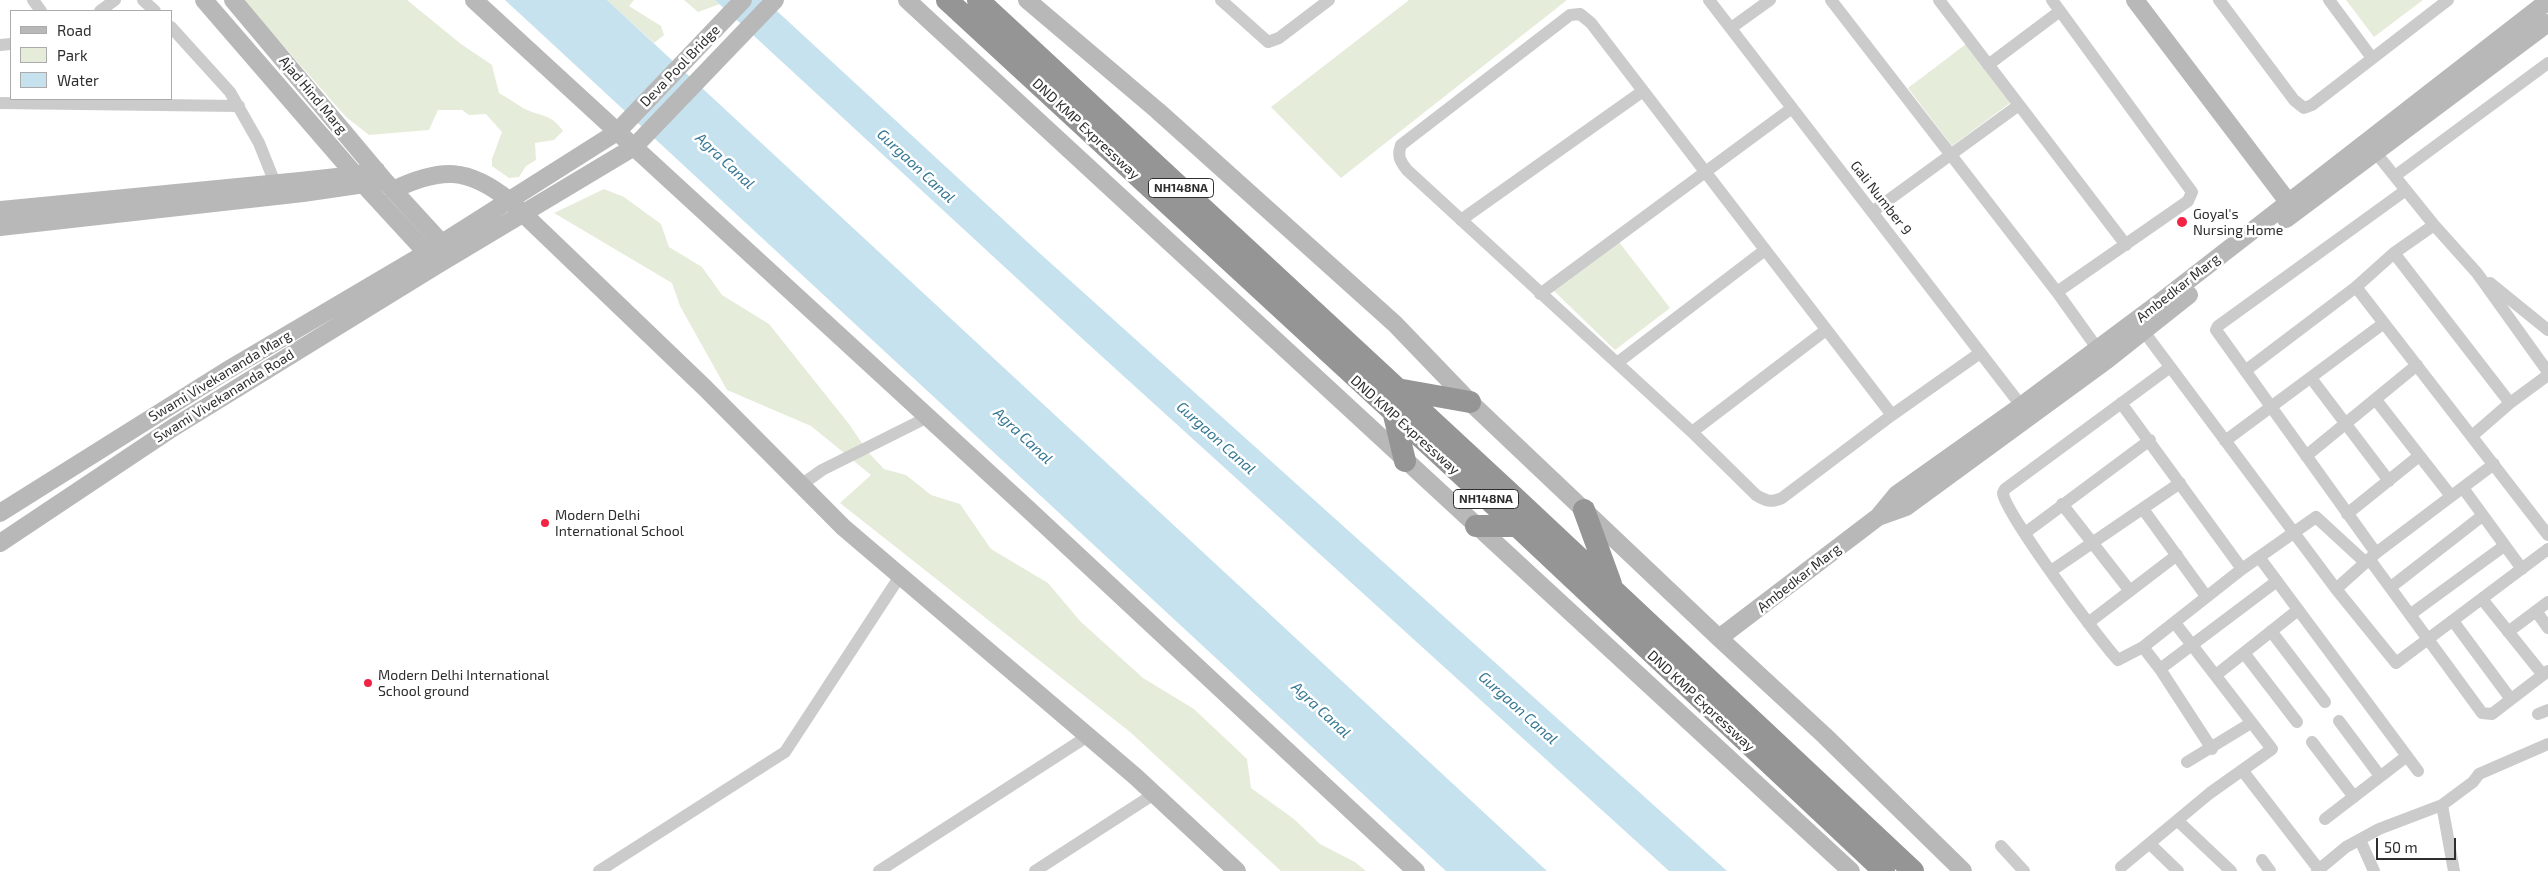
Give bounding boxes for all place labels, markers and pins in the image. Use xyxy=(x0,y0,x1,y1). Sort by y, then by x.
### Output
place label: Goyal's Nursing Home xyxy=(2193,206,2283,238)
marker: Goyal's Nursing Home xyxy=(2175,215,2189,229)
place label: Modern Delhi International School xyxy=(555,507,684,540)
marker: Modern Delhi International School xyxy=(539,517,551,529)
place label: Modern Delhi International School ground xyxy=(378,667,549,700)
marker: Modern Delhi International School ground xyxy=(362,677,374,689)

